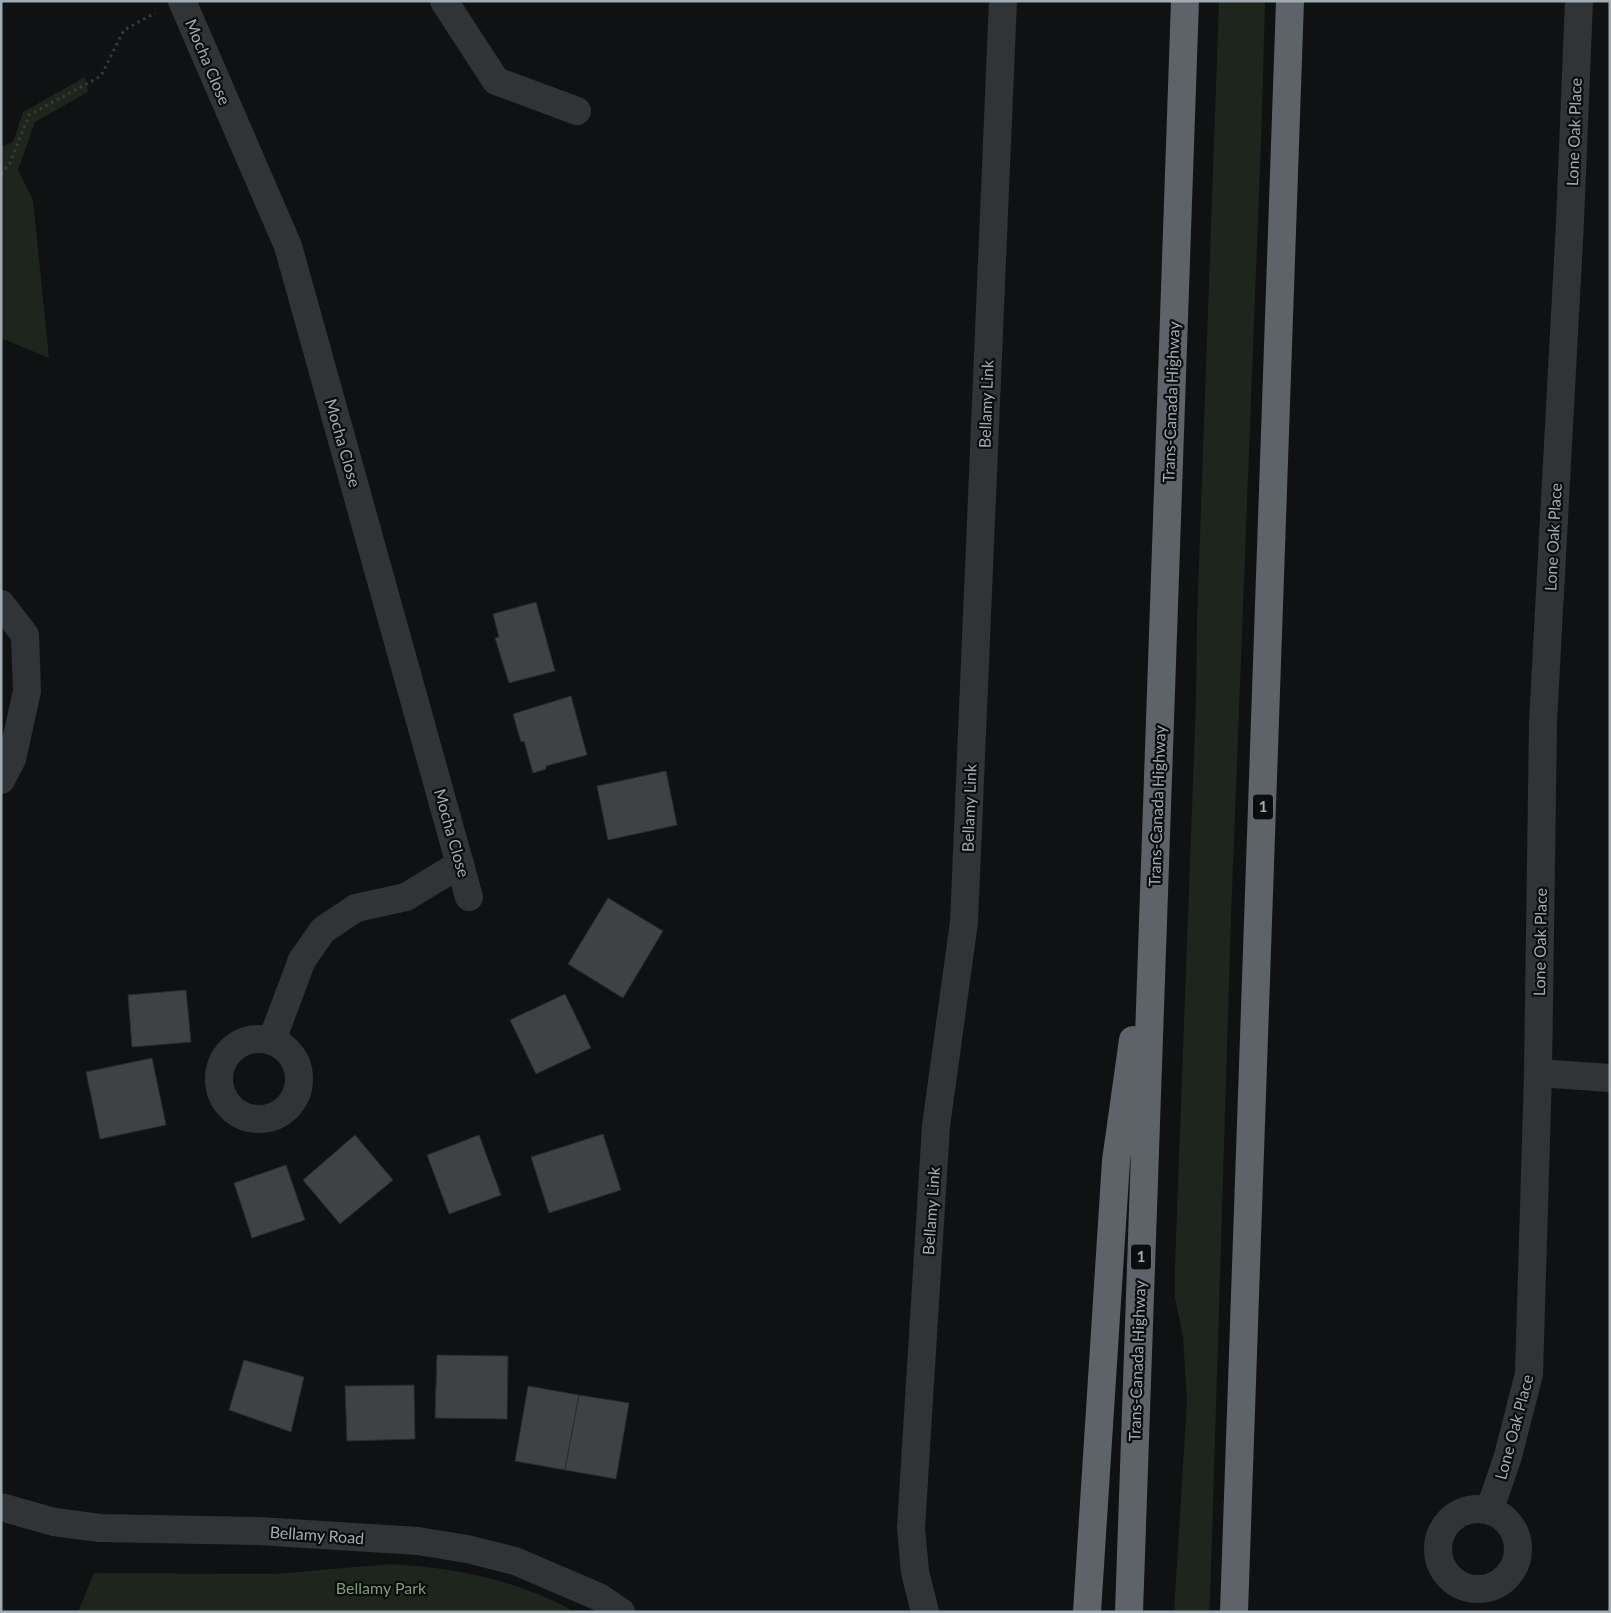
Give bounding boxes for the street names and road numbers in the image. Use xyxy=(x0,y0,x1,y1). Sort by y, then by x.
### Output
street label: Mocha Close xyxy=(182,16,235,108)
street label: Lone Oak Place xyxy=(1562,78,1585,186)
street label: Trans-Canada Highway xyxy=(1158,320,1183,483)
street label: Bellamy Link xyxy=(974,359,997,448)
street label: Mocha Close xyxy=(322,396,365,489)
street label: Lone Oak Place xyxy=(1540,482,1565,591)
street label: Trans-Canada Highway xyxy=(1144,724,1169,887)
street label: Bellamy Link xyxy=(957,763,980,852)
street label: Mocha Close xyxy=(431,786,474,879)
road number: 1 xyxy=(1253,794,1273,820)
street label: Lone Oak Place xyxy=(1529,888,1550,996)
street label: Bellamy Link xyxy=(918,1165,943,1256)
road number: 1 xyxy=(1131,1244,1151,1270)
street label: Trans-Canada Highway xyxy=(1124,1279,1149,1442)
street label: Lone Oak Place xyxy=(1490,1372,1537,1482)
street label: Bellamy Road xyxy=(269,1522,365,1547)

